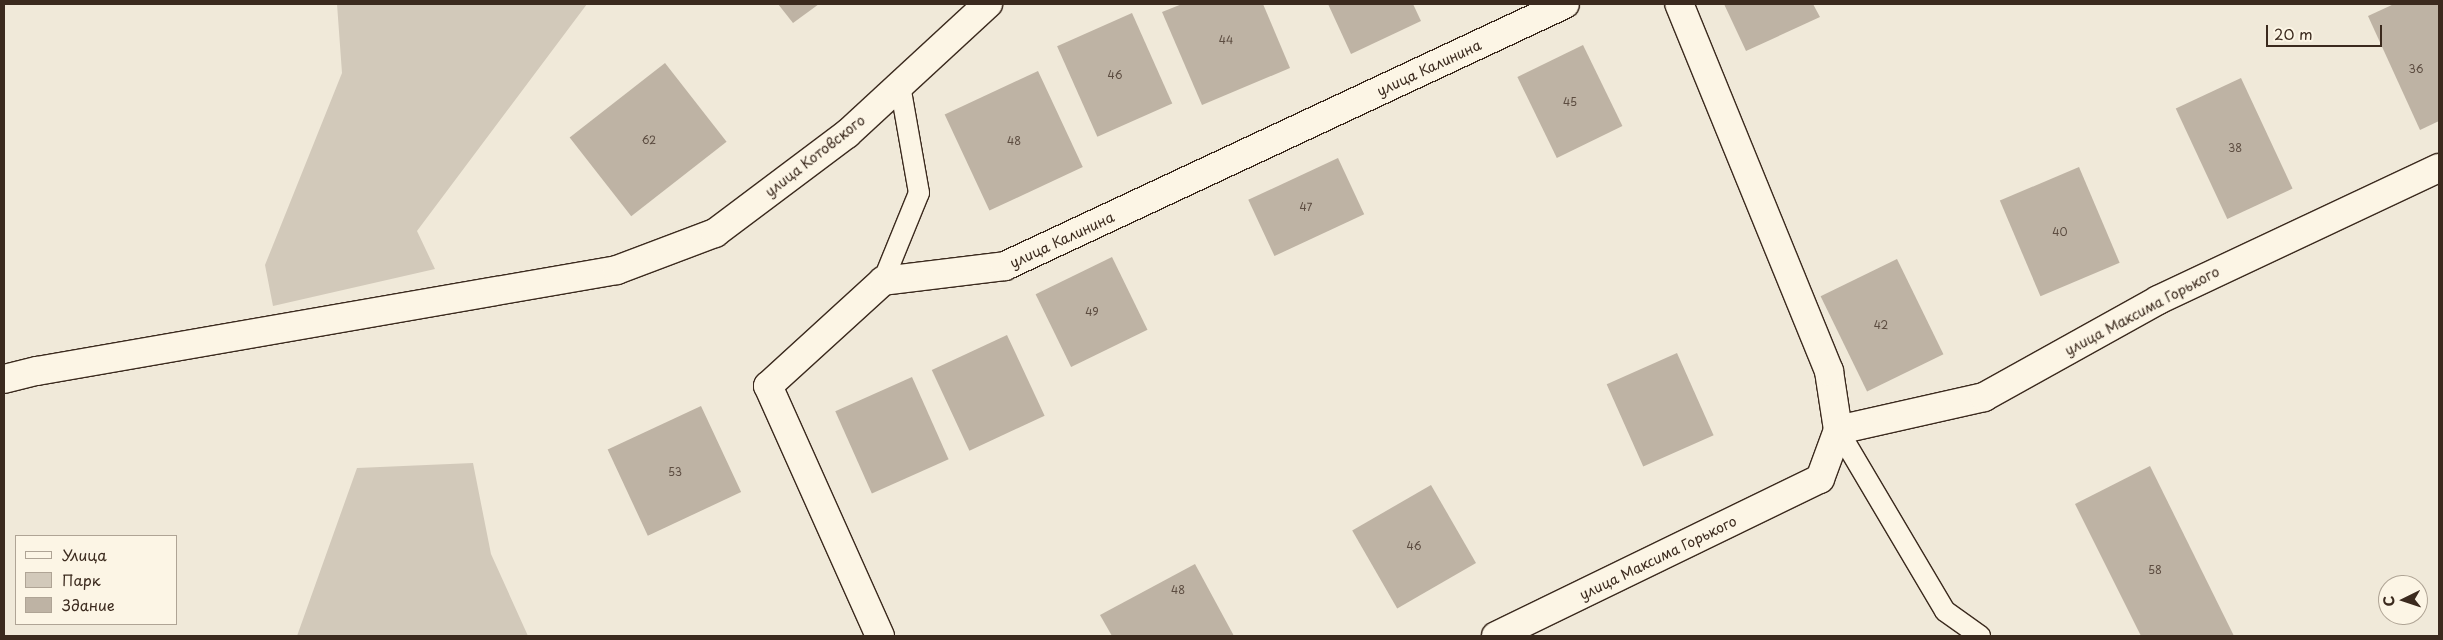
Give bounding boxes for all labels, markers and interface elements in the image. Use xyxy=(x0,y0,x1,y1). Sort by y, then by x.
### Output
scale bar xyxy=(2268,15,2384,47)
text: 20 m xyxy=(2274,22,2313,45)
house number: 44 xyxy=(1219,33,1233,47)
street label: улица Калинина xyxy=(1374,36,1484,100)
house number: 36 xyxy=(2409,62,2423,76)
house number: 46 xyxy=(1108,68,1122,82)
house number: 45 xyxy=(1563,95,1577,109)
street label: улица Котовского xyxy=(761,111,869,201)
house number: 62 xyxy=(642,133,656,147)
house number: 48 xyxy=(1007,134,1021,148)
house number: 38 xyxy=(2228,141,2242,155)
house number: 47 xyxy=(1300,200,1312,214)
street label: улица Калинина xyxy=(1007,208,1117,272)
house number: 40 xyxy=(2052,225,2068,239)
street label: улица Максима Горького xyxy=(2061,263,2223,359)
house number: 49 xyxy=(1085,305,1099,319)
house number: 42 xyxy=(1874,318,1888,332)
house number: 53 xyxy=(668,465,682,479)
street label: улица Максима Горького xyxy=(1576,512,1740,604)
legend xyxy=(15,535,178,625)
house number: 46 xyxy=(1407,539,1421,553)
text: Улица xyxy=(62,543,107,566)
house number: 58 xyxy=(2148,563,2162,577)
text: Парк xyxy=(62,568,101,591)
north arrow xyxy=(2378,575,2428,625)
house number: 48 xyxy=(1171,583,1185,597)
text: Здание xyxy=(62,593,115,616)
text: С xyxy=(2378,595,2399,607)

